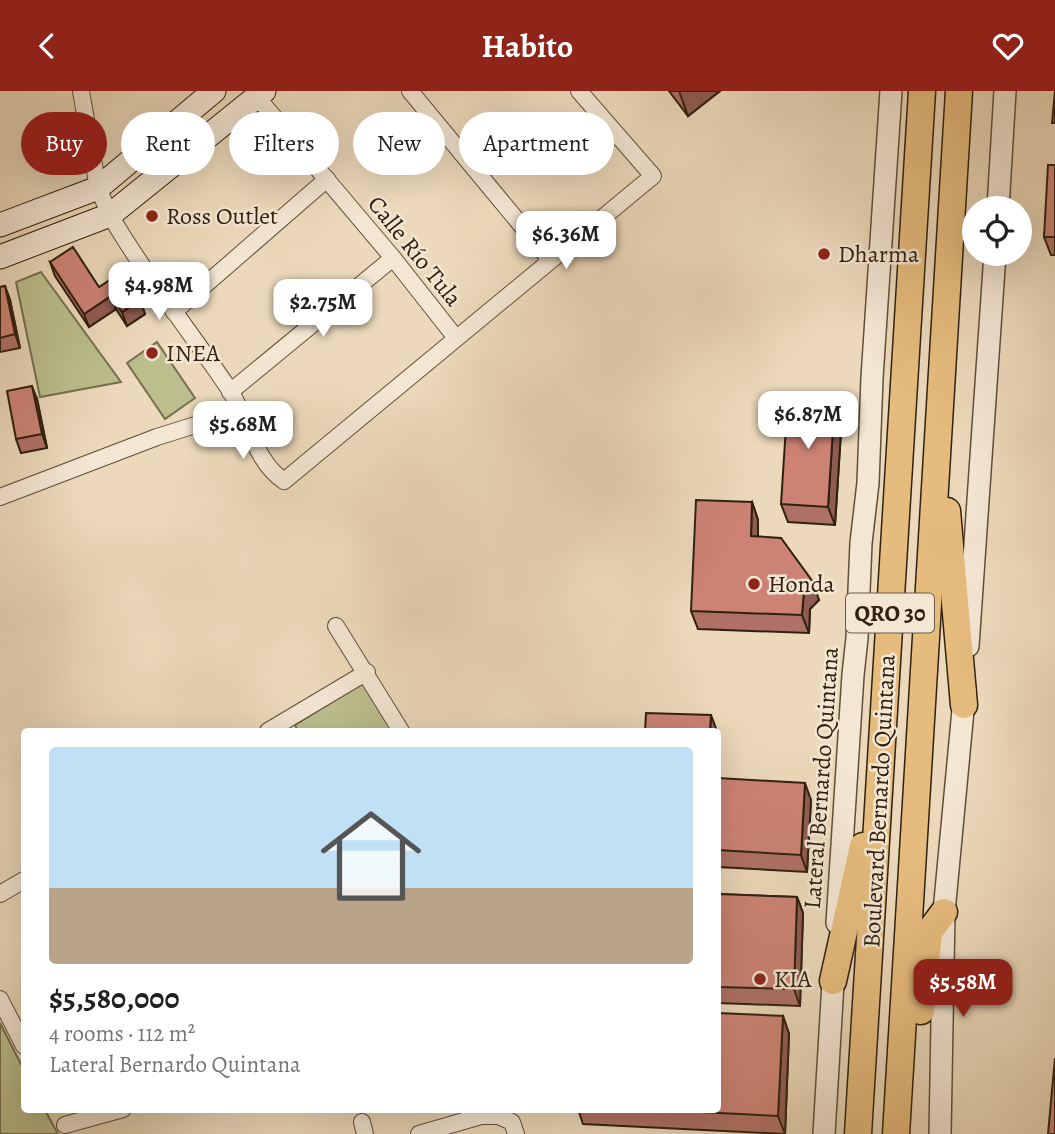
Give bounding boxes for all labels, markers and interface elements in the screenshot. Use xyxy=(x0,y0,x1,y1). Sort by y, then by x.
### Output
text: Habito xyxy=(482,24,573,68)
icon: back xyxy=(28,27,66,65)
icon: heart xyxy=(989,27,1027,65)
chip: Buy xyxy=(21,112,107,175)
chip: Rent xyxy=(121,112,215,175)
chip: Filters xyxy=(229,112,339,175)
chip: New xyxy=(353,112,445,175)
chip: Apartment xyxy=(459,112,614,175)
street label: Calle Río Tula xyxy=(360,189,470,314)
map controls xyxy=(962,196,1032,266)
button: locate xyxy=(962,196,1032,266)
place label: Ross Outlet xyxy=(166,200,278,232)
marker: Ross Outlet xyxy=(144,208,160,224)
pin: $6.36M xyxy=(509,211,623,271)
text: $6.36M xyxy=(532,218,600,249)
place label: Dharma xyxy=(838,238,920,270)
marker: Dharma xyxy=(816,246,832,262)
pin: $4.98M xyxy=(102,263,216,322)
text: $4.98M xyxy=(125,269,193,300)
pin: $2.75M xyxy=(266,279,380,339)
text: $2.75M xyxy=(289,286,357,317)
place label: INEA xyxy=(166,337,221,369)
marker: INEA xyxy=(144,345,160,361)
pin: $6.87M xyxy=(751,391,865,451)
text: $6.87M xyxy=(774,398,842,429)
pin: $5.68M xyxy=(186,401,300,461)
text: $5.68M xyxy=(209,408,277,439)
place label: Honda xyxy=(768,568,836,600)
marker: Honda xyxy=(746,576,762,592)
road number: QRO 30 xyxy=(846,593,934,633)
street label: Lateral Bernardo Quintana xyxy=(796,645,846,910)
street label: Boulevard Bernardo Quintana xyxy=(855,653,903,948)
icon: home xyxy=(308,793,434,919)
pin: $5.58M xyxy=(906,960,1020,1019)
place label: KIA xyxy=(774,963,812,995)
text: $5.58M xyxy=(929,966,997,997)
marker: KIA xyxy=(752,971,768,987)
text: $5,580,000 xyxy=(49,978,180,1018)
text: 4 rooms · 112 m² xyxy=(49,1018,195,1049)
text: Lateral Bernardo Quintana xyxy=(49,1049,301,1080)

